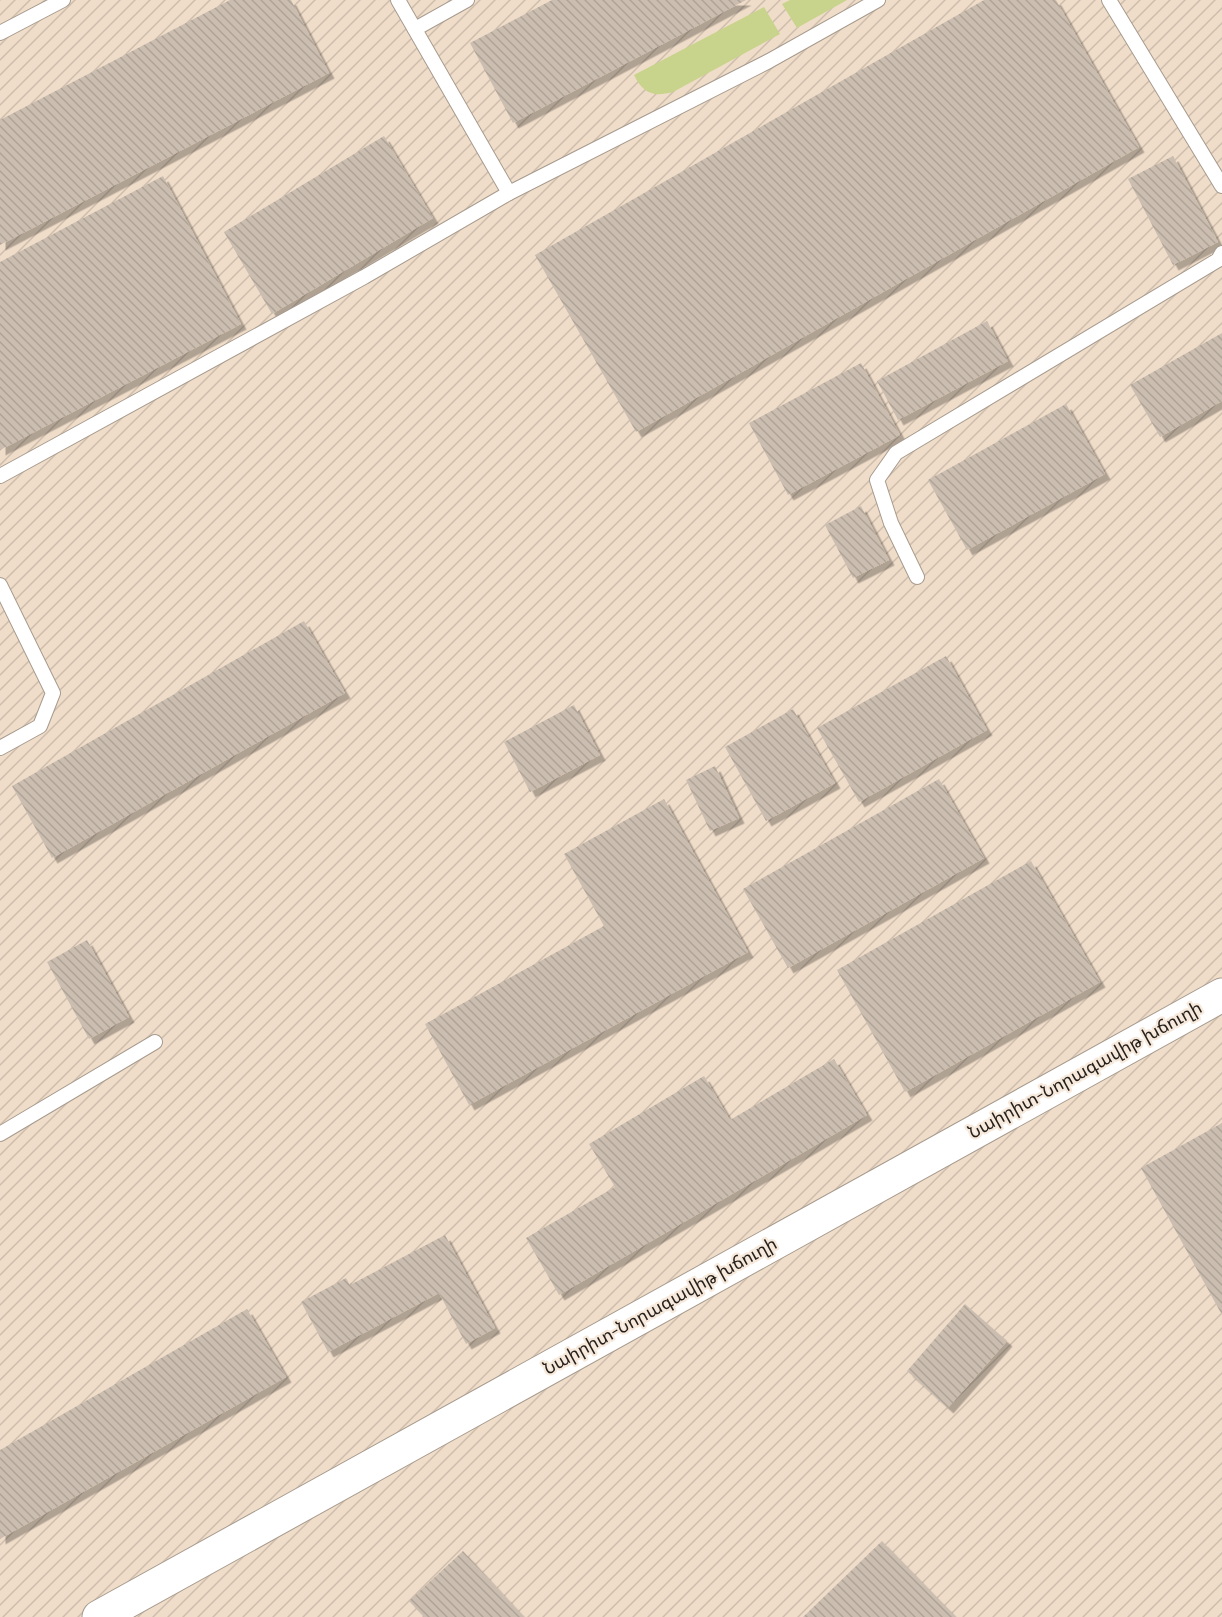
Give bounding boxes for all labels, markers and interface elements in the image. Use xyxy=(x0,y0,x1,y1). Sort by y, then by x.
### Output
street label: Նաիրիտ-Նորագավիթ խճուղի xyxy=(964,995,1205,1143)
street label: Նաիրիտ-Նորագավիթ խճուղի xyxy=(539,1231,780,1379)

